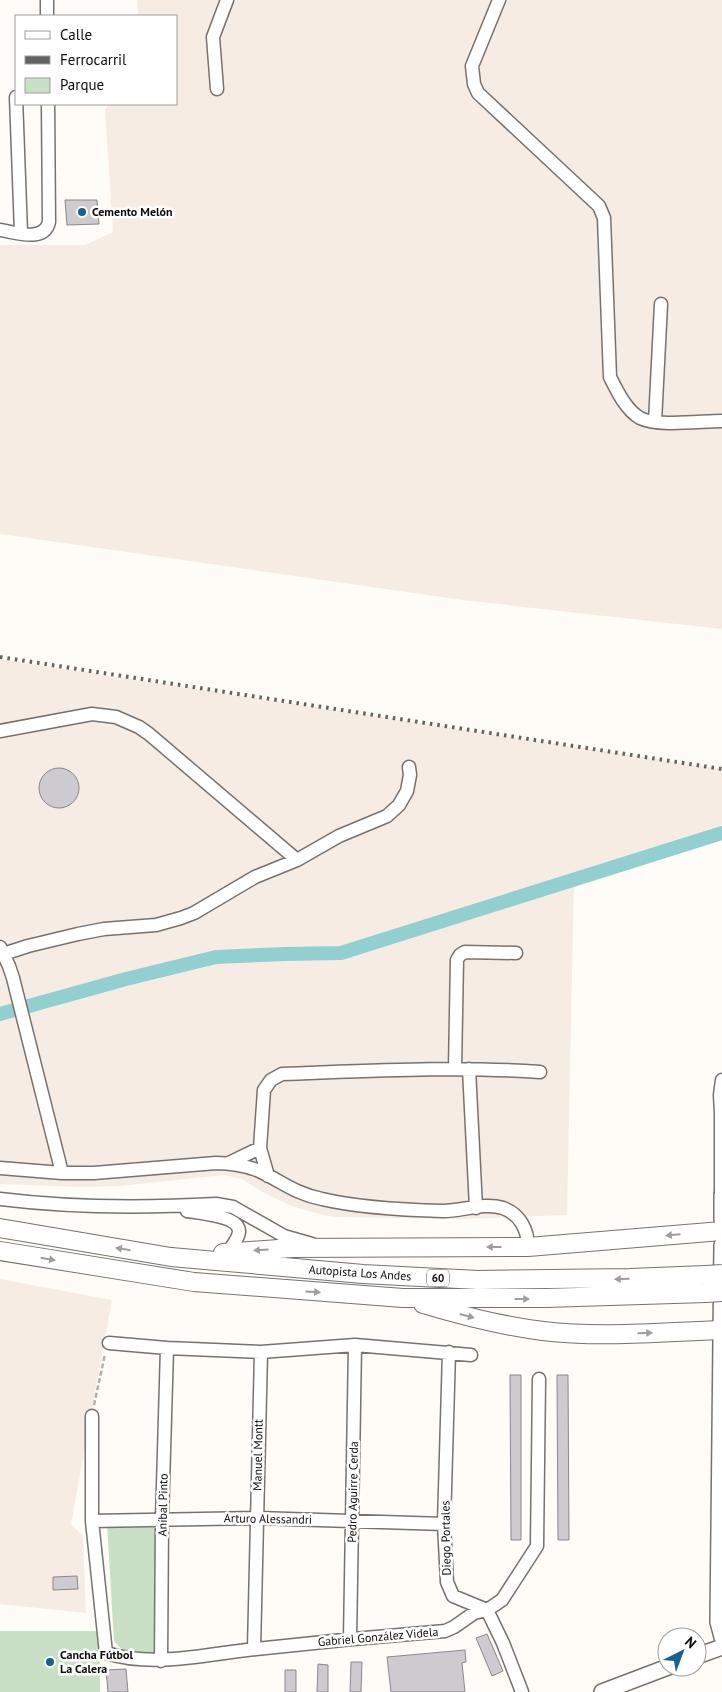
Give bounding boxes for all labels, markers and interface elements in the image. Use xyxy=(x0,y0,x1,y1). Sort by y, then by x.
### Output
legend xyxy=(15,15,178,105)
text: Calle xyxy=(60,25,92,44)
text: Ferrocarril xyxy=(60,50,127,69)
text: Parque xyxy=(60,75,104,94)
place label: Cemento Melón xyxy=(92,204,173,219)
marker: Cemento Melón xyxy=(76,206,88,218)
one-way arrow xyxy=(665,1231,681,1239)
one-way arrow xyxy=(486,1243,502,1251)
one-way arrow xyxy=(115,1245,131,1253)
one-way arrow xyxy=(253,1247,269,1255)
one-way arrow xyxy=(40,1255,56,1263)
street label: Autopista Los Andes xyxy=(308,1261,412,1284)
road number: 60 xyxy=(427,1270,449,1286)
one-way arrow xyxy=(614,1275,630,1283)
one-way arrow xyxy=(305,1288,321,1296)
one-way arrow xyxy=(514,1294,530,1302)
one-way arrow xyxy=(459,1313,474,1321)
one-way arrow xyxy=(637,1329,653,1337)
street label: Manuel Montt xyxy=(249,1419,266,1491)
street label: Pedro Aguirre Cerda xyxy=(344,1441,361,1543)
street label: Aníbal Pinto xyxy=(154,1473,171,1537)
street label: Diego Portales xyxy=(437,1500,454,1576)
street label: Arturo Alessandri xyxy=(224,1510,312,1527)
street label: Gabriel González Videla xyxy=(317,1624,439,1649)
north arrow xyxy=(657,1627,707,1677)
text: N xyxy=(681,1633,700,1652)
place label: Cancha Fútbol La Calera xyxy=(60,1647,133,1676)
marker: Cancha Fútbol La Calera xyxy=(44,1656,56,1668)

